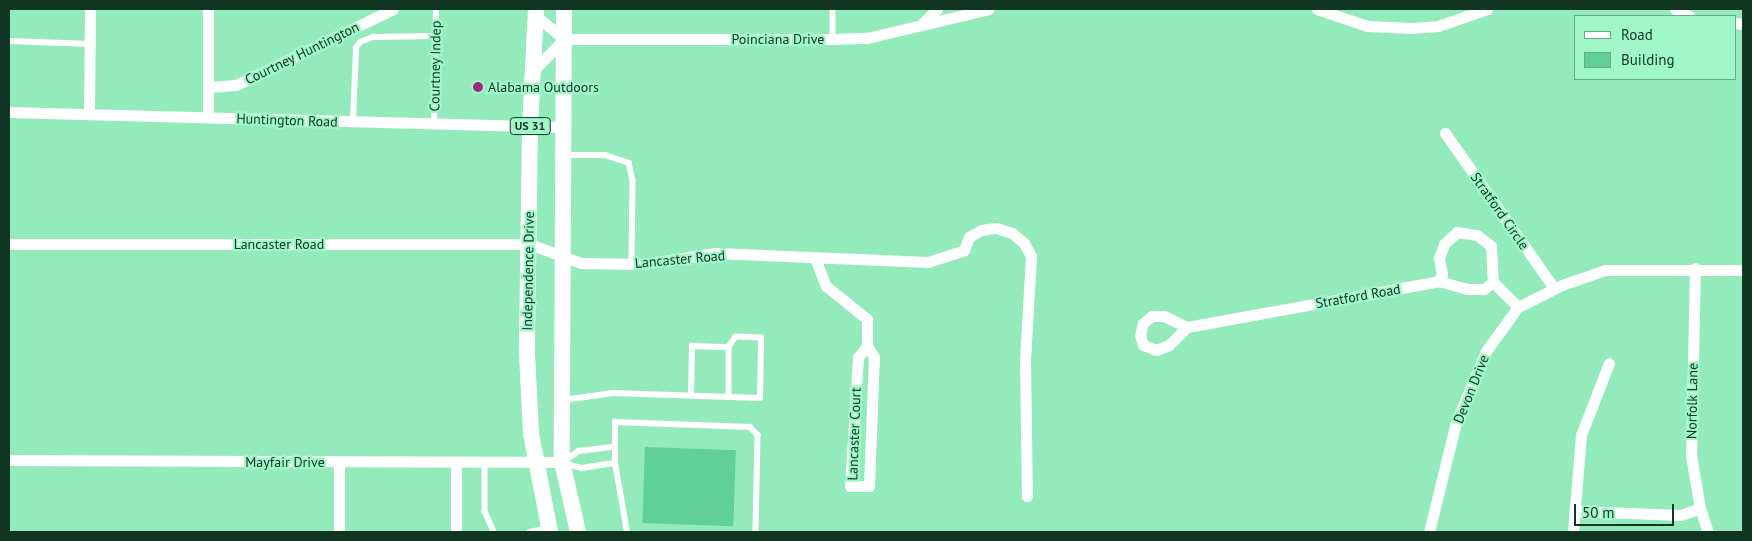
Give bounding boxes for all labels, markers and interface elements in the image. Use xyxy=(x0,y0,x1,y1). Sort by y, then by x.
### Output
legend xyxy=(1574,15,1737,80)
street label: Courtney Huntington xyxy=(242,18,362,88)
street label: Courtney Indep xyxy=(426,20,444,112)
text: Road xyxy=(1621,25,1653,44)
street label: Poinciana Drive xyxy=(732,31,824,47)
text: Building xyxy=(1621,50,1675,69)
place label: Alabama Outdoors xyxy=(488,79,599,95)
marker: Alabama Outdoors xyxy=(472,81,484,93)
street label: Huntington Road xyxy=(236,110,338,130)
road number: US 31 xyxy=(509,116,551,136)
street label: Stratford Circle xyxy=(1467,169,1533,253)
street label: Independence Drive xyxy=(519,211,537,331)
street label: Lancaster Road xyxy=(234,236,324,252)
street label: Lancaster Road xyxy=(634,247,726,271)
street label: Stratford Road xyxy=(1314,280,1402,312)
street label: Devon Drive xyxy=(1450,352,1492,426)
street label: Norfolk Lane xyxy=(1683,363,1701,439)
street label: Lancaster Court xyxy=(844,387,864,481)
street label: Mayfair Drive xyxy=(245,454,325,470)
scale bar xyxy=(1577,494,1677,526)
text: 50 m xyxy=(1582,503,1615,522)

